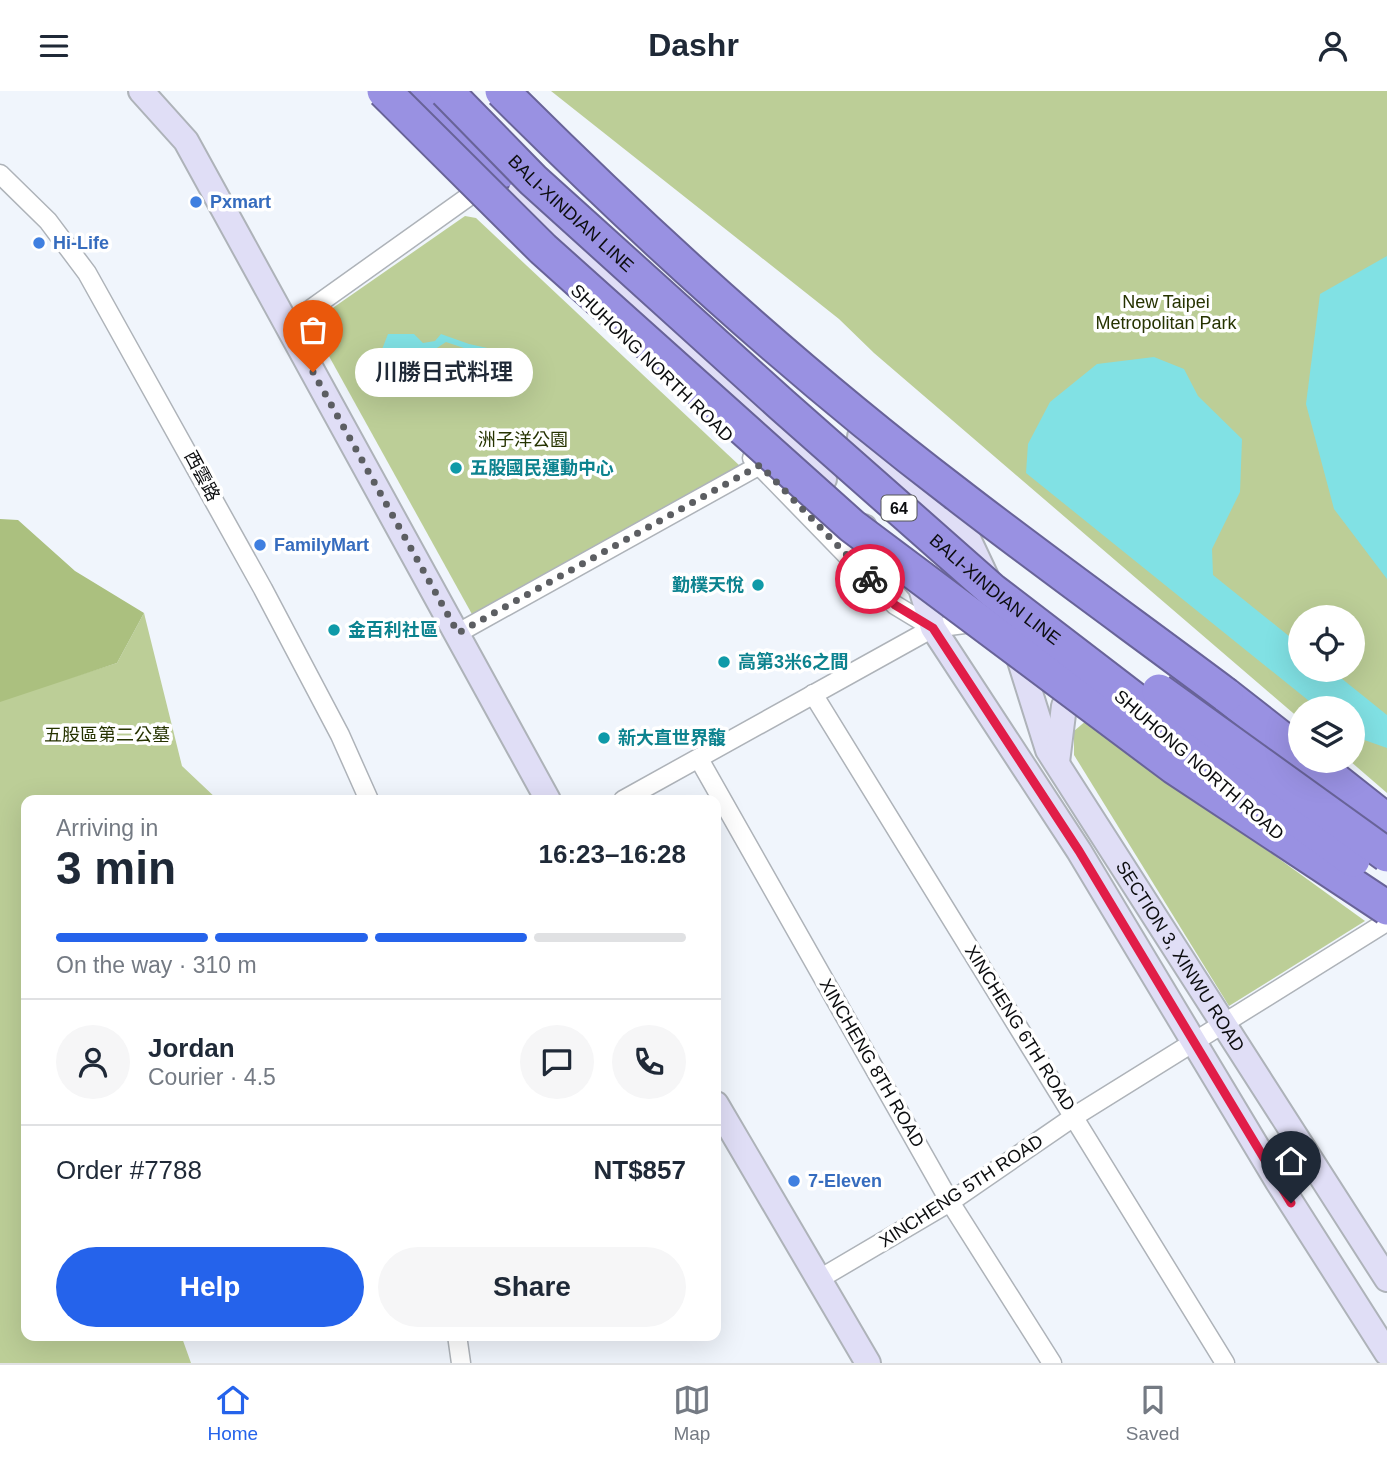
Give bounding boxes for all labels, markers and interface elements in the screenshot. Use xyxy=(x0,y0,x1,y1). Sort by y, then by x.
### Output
icon: menu xyxy=(35,27,73,65)
text: Dashr xyxy=(648,27,739,63)
icon: person xyxy=(1314,27,1352,65)
street label: BALI-XINDIAN LINE xyxy=(504,151,638,276)
place label: Pxmart xyxy=(210,192,271,212)
marker: Pxmart xyxy=(188,194,204,210)
place label: Hi-Life xyxy=(53,233,109,253)
marker: Hi-Life xyxy=(31,235,47,251)
street label: SHUHONG NORTH ROAD xyxy=(567,280,737,446)
park label: New Taipei Metropolitan Park xyxy=(1095,292,1238,333)
pin xyxy=(283,300,343,372)
icon: bag xyxy=(294,311,332,349)
callout: 川勝日式料理 xyxy=(355,347,534,397)
text: 川勝日式料理 xyxy=(375,359,513,385)
park label: 洲子洋公園 xyxy=(478,430,568,450)
street label: 西雲路 xyxy=(180,447,224,505)
place label: 五股國民運動中心 xyxy=(470,458,614,478)
marker: 五股國民運動中心 xyxy=(448,460,464,476)
road number: 64 xyxy=(881,495,916,521)
street label: BALI-XINDIAN LINE xyxy=(926,530,1064,649)
place label: FamilyMart xyxy=(274,535,369,555)
marker: FamilyMart xyxy=(252,537,268,553)
courier xyxy=(835,544,905,614)
icon: bike xyxy=(851,560,889,598)
place label: 勤樸天悅 xyxy=(672,575,744,595)
marker: 勤樸天悅 xyxy=(750,577,766,593)
map controls xyxy=(1288,605,1365,773)
button: locate xyxy=(1288,605,1365,682)
place label: 金百利社區 xyxy=(348,620,438,640)
marker: 金百利社區 xyxy=(326,622,342,638)
place label: 高第3米6之間 xyxy=(738,651,848,672)
marker: 高第3米6之間 xyxy=(716,654,732,670)
street label: SHUHONG NORTH ROAD xyxy=(1110,686,1288,844)
button: layers xyxy=(1288,696,1365,773)
park label: 五股區第二公墓 xyxy=(44,725,170,745)
place label: 新大直世界馥 xyxy=(618,728,726,748)
marker: 新大直世界馥 xyxy=(596,730,612,746)
text: Arriving in xyxy=(56,815,158,841)
text: 16:23–16:28 xyxy=(539,839,686,869)
text: 3 min xyxy=(56,842,176,894)
street label: SECTION 3, XINWU ROAD xyxy=(1112,857,1249,1055)
street label: XINCHENG 6TH ROAD xyxy=(961,942,1079,1114)
text: On the way · 310 m xyxy=(56,952,257,978)
street label: XINCHENG 8TH ROAD xyxy=(816,975,928,1151)
button: person xyxy=(56,1025,130,1099)
button: chat xyxy=(520,1025,594,1099)
button: phone xyxy=(612,1025,686,1099)
text: Jordan xyxy=(148,1033,235,1063)
text: Courier · 4.5 xyxy=(148,1064,276,1090)
street label: XINCHENG 5TH ROAD xyxy=(875,1131,1047,1251)
pin xyxy=(1261,1131,1321,1203)
icon: home xyxy=(1272,1142,1310,1180)
text: Order #7788 xyxy=(56,1155,202,1185)
text: NT$857 xyxy=(594,1155,686,1185)
place label: 7-Eleven xyxy=(808,1171,882,1191)
marker: 7-Eleven xyxy=(786,1173,802,1189)
button: Help xyxy=(56,1247,364,1327)
button: Share xyxy=(378,1247,686,1327)
tab: Home xyxy=(207,1381,258,1445)
tab: Map xyxy=(673,1381,711,1445)
tab: Saved xyxy=(1126,1381,1180,1445)

